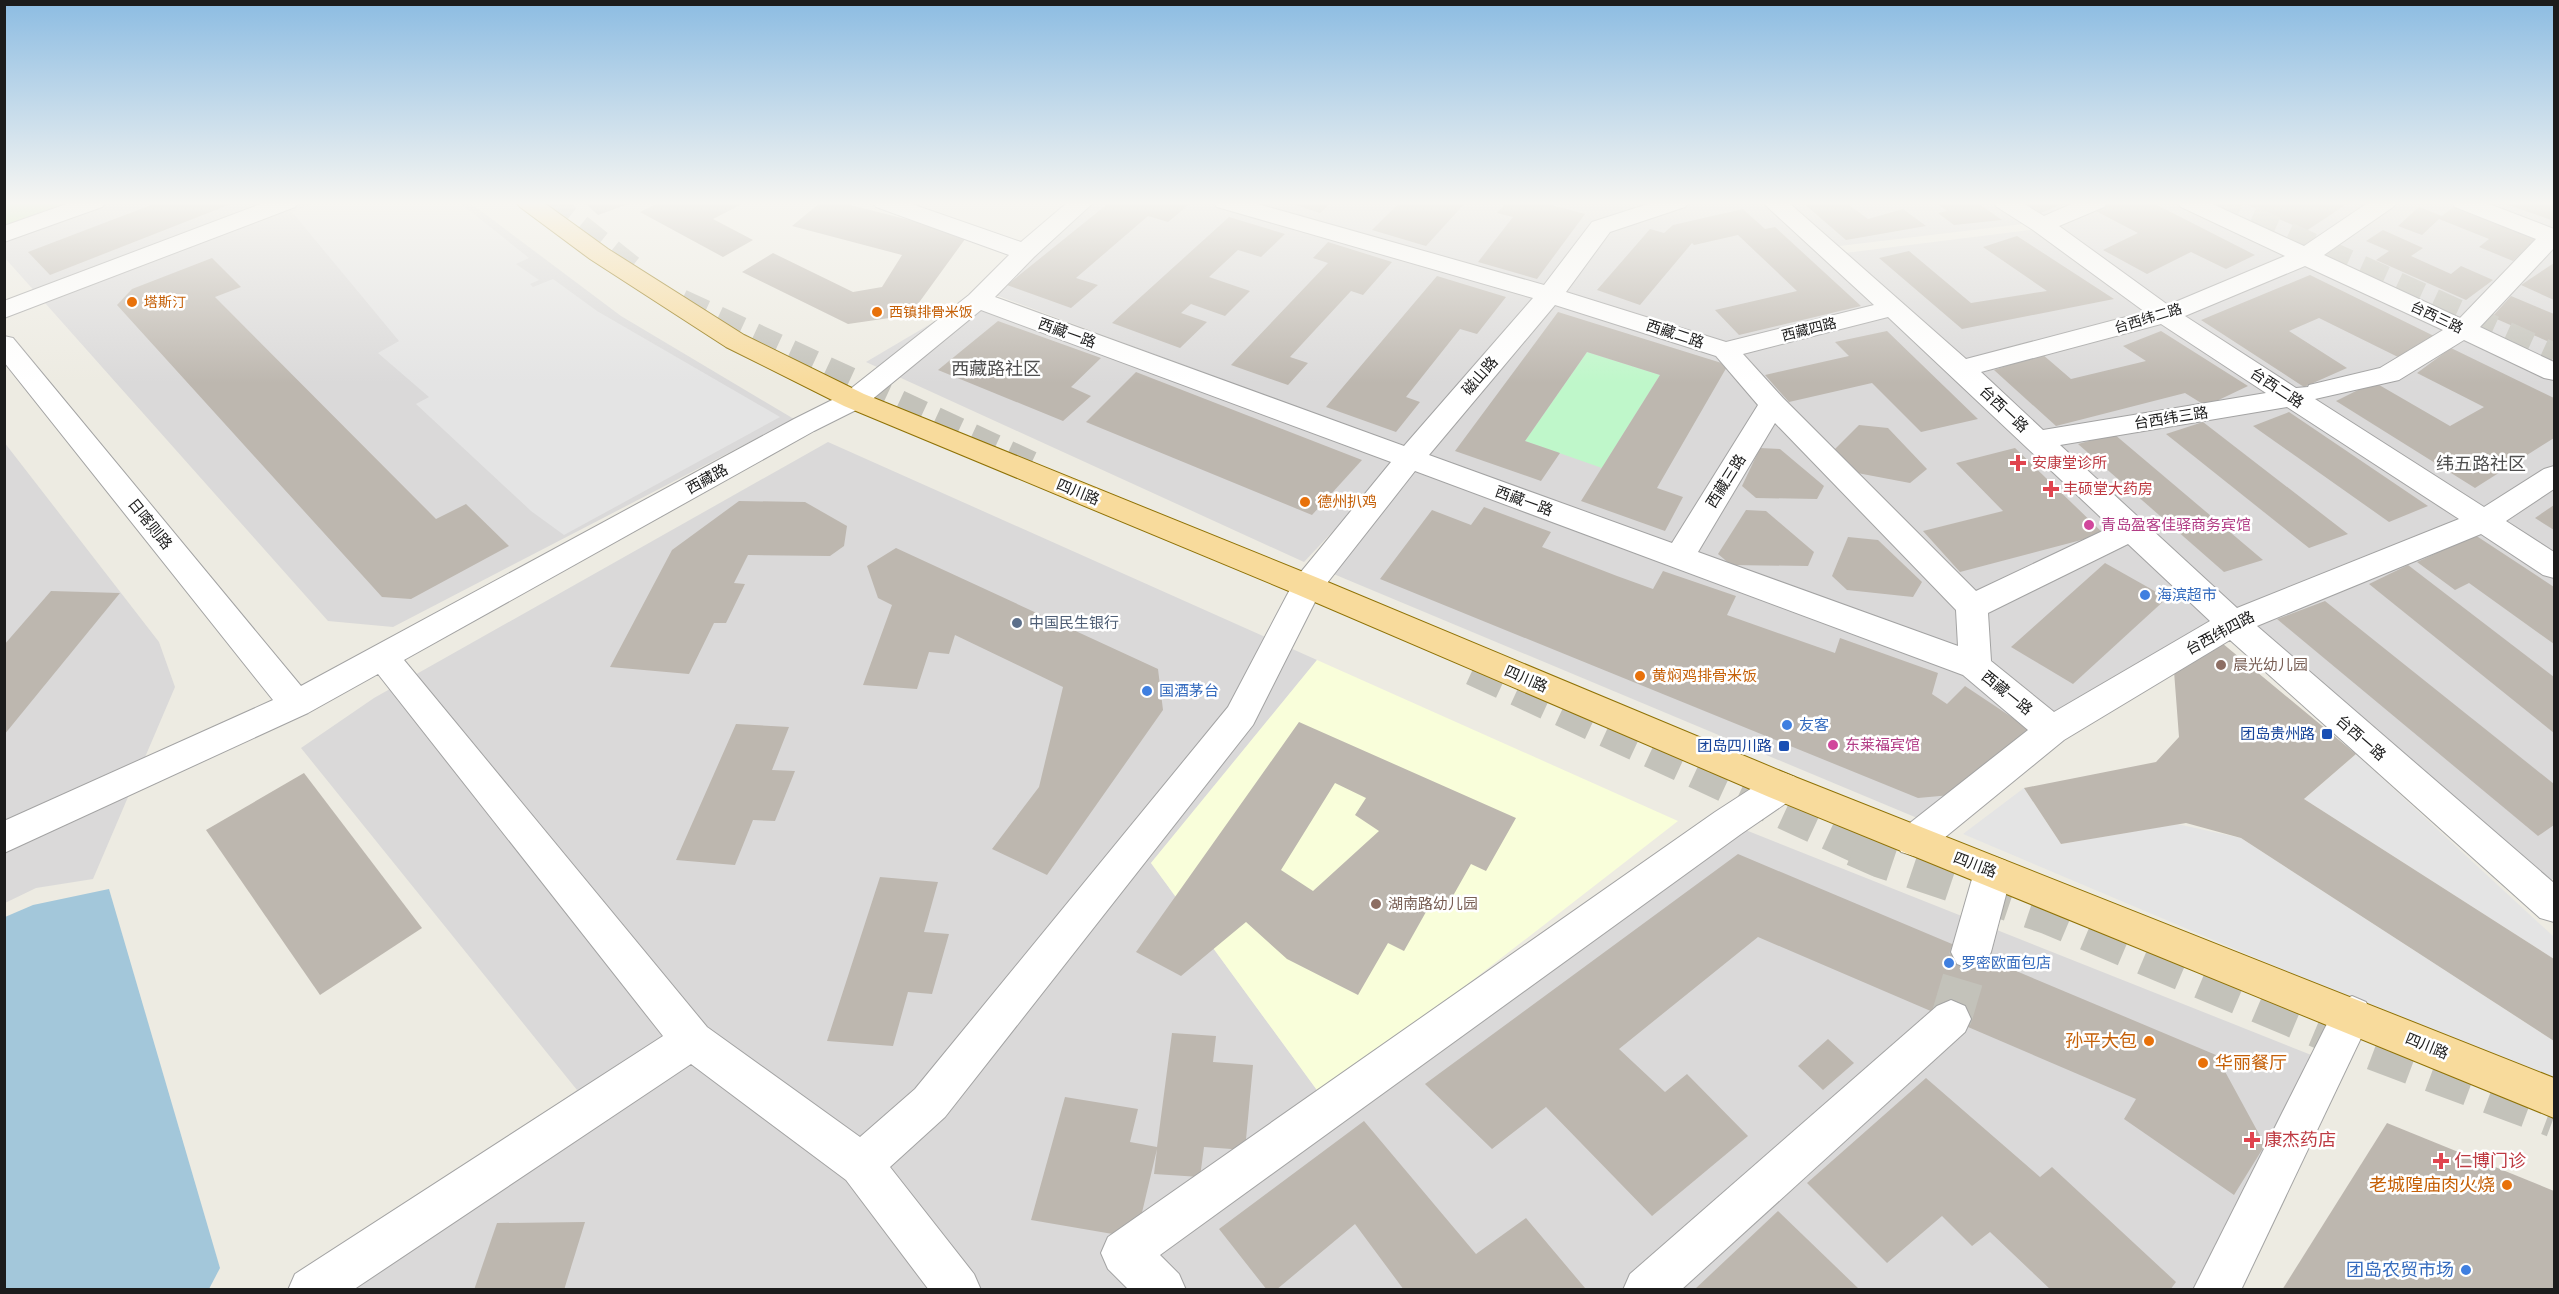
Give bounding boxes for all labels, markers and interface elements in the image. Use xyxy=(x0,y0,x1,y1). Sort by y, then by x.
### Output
place label: 塔斯汀 xyxy=(144,293,186,311)
marker: 塔斯汀 xyxy=(125,295,139,309)
street label: 台西三路 xyxy=(2408,297,2466,337)
street label: 台西纬二路 xyxy=(2112,299,2184,337)
place label: 西镇排骨米饭 xyxy=(889,303,973,321)
marker: 西镇排骨米饭 xyxy=(870,305,884,319)
street label: 西藏一路 xyxy=(1036,313,1099,352)
street label: 西藏四路 xyxy=(1780,313,1838,345)
street label: 西藏二路 xyxy=(1644,315,1707,352)
street label: 磁山路 xyxy=(1458,352,1502,399)
district label: 西藏路社区 xyxy=(951,357,1041,380)
street label: 台西二路 xyxy=(2247,363,2308,412)
street label: 台西一路 xyxy=(1976,381,2033,436)
street label: 台西纬三路 xyxy=(2132,402,2209,433)
street label: 西藏三路 xyxy=(1702,450,1750,511)
district label: 纬五路社区 xyxy=(2436,452,2526,475)
place label: 安康堂诊所 xyxy=(2032,453,2107,472)
marker: 安康堂诊所 xyxy=(2009,454,2027,472)
street label: 西藏路 xyxy=(682,459,731,498)
street label: 四川路 xyxy=(1054,474,1103,509)
place label: 丰硕堂大药房 xyxy=(2063,479,2153,498)
street label: 西藏一路 xyxy=(1493,481,1556,520)
marker: 丰硕堂大药房 xyxy=(2044,482,2058,496)
place label: 德州扒鸡 xyxy=(1317,492,1377,511)
street label: 日喀则路 xyxy=(124,494,177,553)
marker: 德州扒鸡 xyxy=(1298,495,1312,509)
place label: 青岛盈客佳驿商务宾馆 xyxy=(2101,515,2251,534)
marker: 青岛盈客佳驿商务宾馆 xyxy=(2082,518,2096,532)
place label: 海滨超市 xyxy=(2157,585,2217,604)
marker: 海滨超市 xyxy=(2138,588,2152,602)
street label: 台西纬四路 xyxy=(2182,607,2257,659)
place label: 中国民生银行 xyxy=(1029,613,1119,632)
marker: 中国民生银行 xyxy=(1010,616,1024,630)
place label: 晨光幼儿园 xyxy=(2233,655,2308,674)
marker: 晨光幼儿园 xyxy=(2214,658,2228,672)
street label: 四川路 xyxy=(1502,661,1551,696)
place label: 黄焖鸡排骨米饭 xyxy=(1652,666,1757,685)
street label: 西藏一路 xyxy=(1978,666,2037,719)
marker: 黄焖鸡排骨米饭 xyxy=(1633,669,1647,683)
place label: 国酒茅台 xyxy=(1159,681,1219,700)
marker: 国酒茅台 xyxy=(1140,684,1154,698)
street label: 台西一路 xyxy=(2332,711,2390,764)
place label: 友客 xyxy=(1799,715,1829,734)
marker: 友客 xyxy=(1780,718,1794,732)
place label: 团岛贵州路 xyxy=(2240,724,2315,743)
marker: 团岛贵州路 xyxy=(2320,727,2334,741)
place label: 东莱福宾馆 xyxy=(1845,735,1920,754)
place label: 团岛四川路 xyxy=(1697,736,1772,755)
marker: 东莱福宾馆 xyxy=(1826,738,1840,752)
marker: 团岛四川路 xyxy=(1777,739,1791,753)
street label: 四川路 xyxy=(1951,848,2000,881)
place label: 湖南路幼儿园 xyxy=(1388,894,1478,913)
marker: 湖南路幼儿园 xyxy=(1369,897,1383,911)
place label: 罗密欧面包店 xyxy=(1961,953,2051,972)
marker: 罗密欧面包店 xyxy=(1942,956,1956,970)
street label: 四川路 xyxy=(2403,1028,2452,1063)
place label: 孙平大包 xyxy=(2065,1029,2137,1052)
marker: 孙平大包 xyxy=(2142,1034,2156,1048)
place label: 华丽餐厅 xyxy=(2215,1051,2287,1074)
marker: 华丽餐厅 xyxy=(2196,1056,2210,1070)
place label: 康杰药店 xyxy=(2264,1128,2336,1151)
marker: 康杰药店 xyxy=(2245,1133,2259,1147)
place label: 仁博门诊 xyxy=(2454,1149,2526,1172)
marker: 仁博门诊 xyxy=(2432,1152,2450,1170)
place label: 老城隍庙肉火烧 xyxy=(2369,1173,2495,1196)
marker: 老城隍庙肉火烧 xyxy=(2500,1178,2514,1192)
place label: 团岛农贸市场 xyxy=(2346,1258,2454,1281)
marker: 团岛农贸市场 xyxy=(2459,1263,2473,1277)

